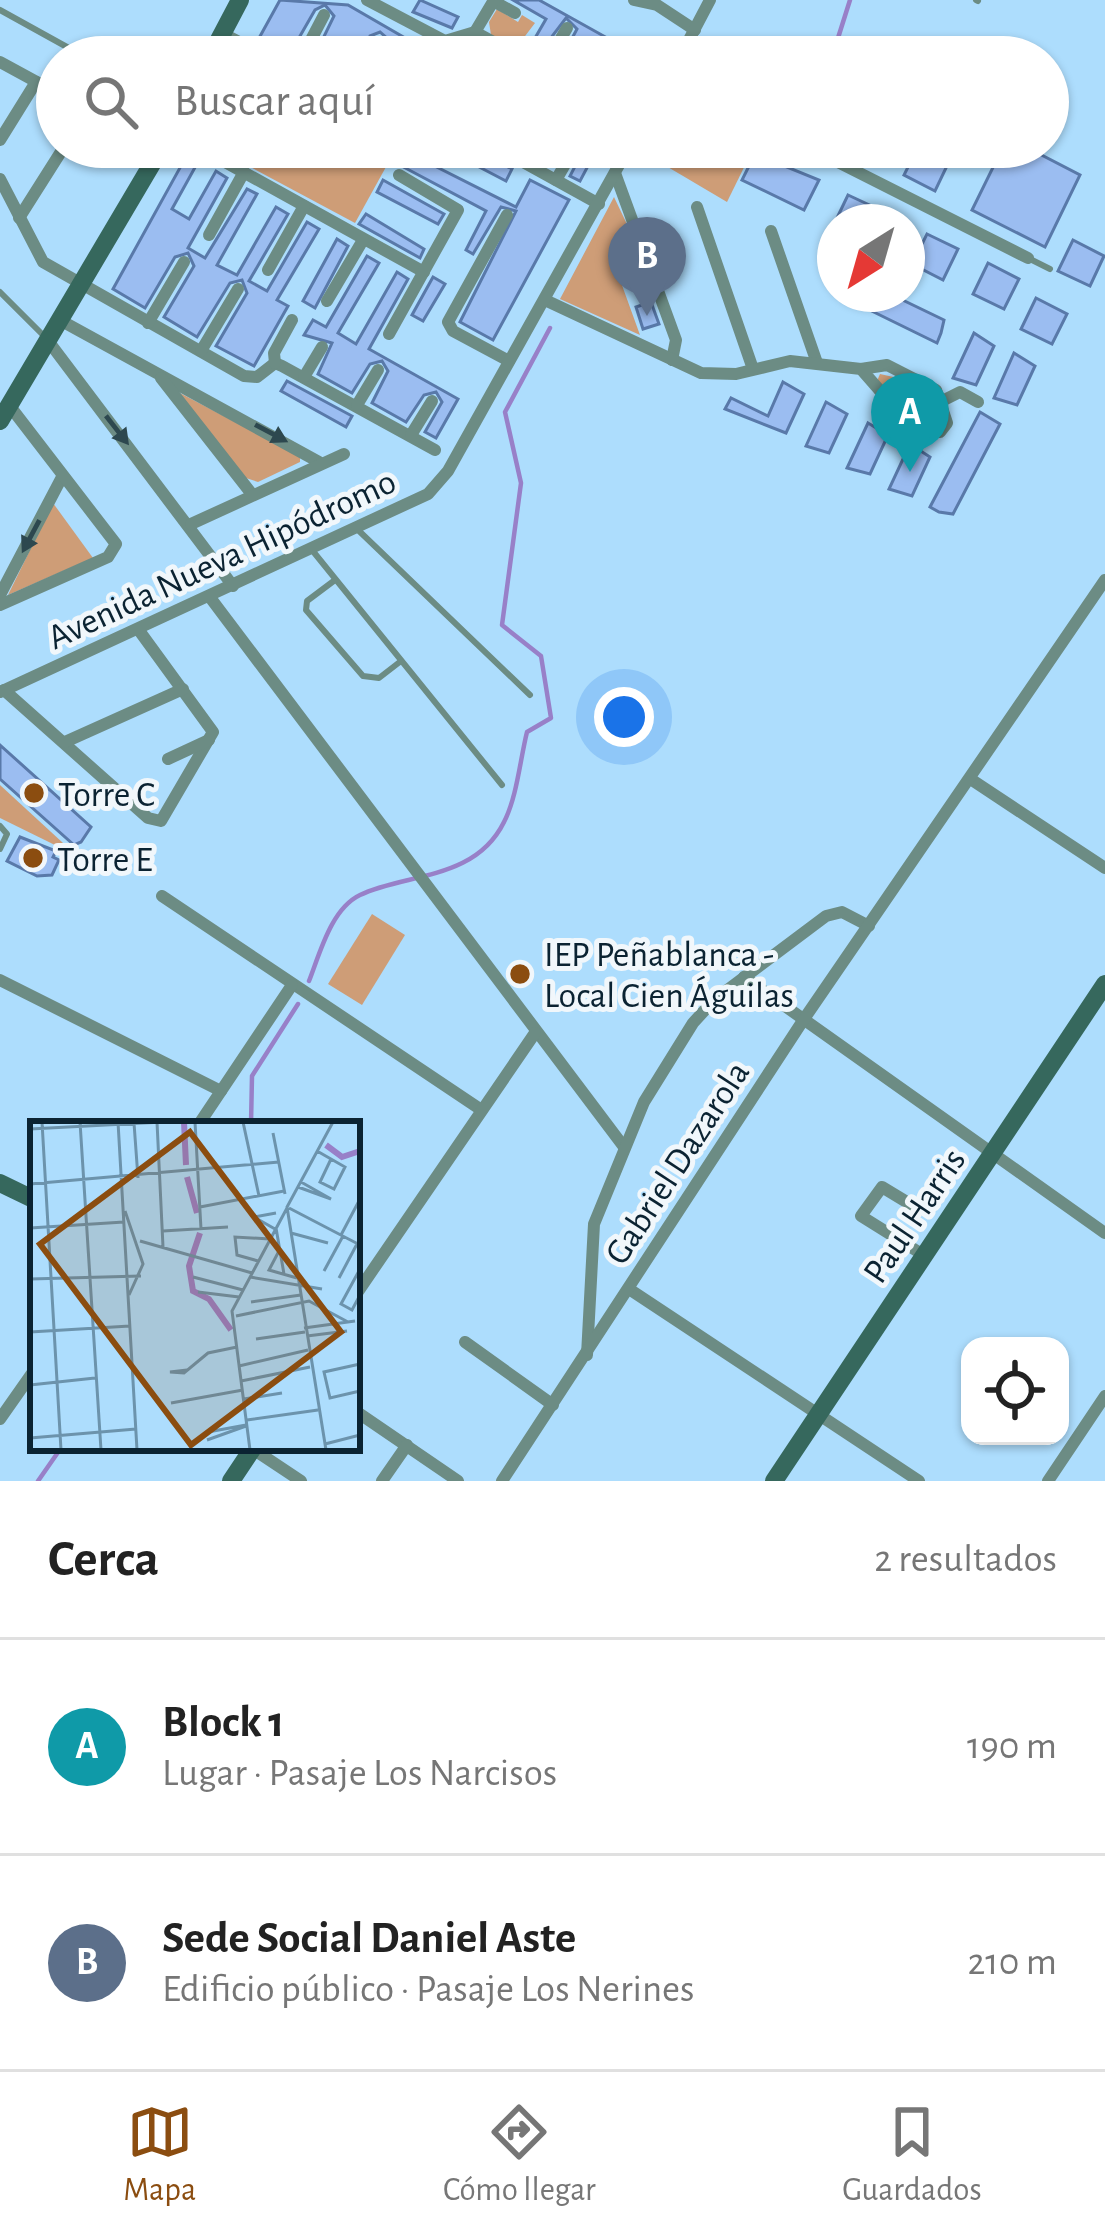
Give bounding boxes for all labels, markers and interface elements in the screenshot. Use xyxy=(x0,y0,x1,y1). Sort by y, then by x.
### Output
search box xyxy=(36,36,1069,168)
icon: search xyxy=(78,69,144,135)
text: Buscar aquí xyxy=(174,79,374,124)
north arrow xyxy=(817,204,925,312)
pin: B xyxy=(608,217,686,316)
pin: A xyxy=(871,373,949,472)
one-way arrow xyxy=(105,414,129,445)
one-way arrow xyxy=(253,423,288,443)
street label: Avenida Nueva Hipódromo xyxy=(42,463,402,656)
one-way arrow xyxy=(21,519,42,553)
your location xyxy=(594,687,654,747)
place label: Torre C xyxy=(58,777,155,813)
marker: Torre C xyxy=(21,780,47,806)
place label: Torre E xyxy=(57,842,153,878)
marker: Torre E xyxy=(20,845,46,871)
place label: IEP Peñablanca - Local Cien Águilas xyxy=(544,937,794,1014)
marker: IEP Peñablanca - Local Cien Águilas xyxy=(507,961,533,987)
street label: Gabriel Dazarola xyxy=(599,1055,756,1271)
inset map xyxy=(30,1121,360,1451)
street label: Paul Harris xyxy=(857,1143,972,1290)
map controls xyxy=(961,1337,1069,1445)
button: locate xyxy=(961,1337,1069,1445)
text: Cerca xyxy=(48,1534,159,1585)
text: 2 resultados xyxy=(874,1540,1057,1579)
text: Block 1 xyxy=(162,1700,285,1745)
text: A xyxy=(75,1727,99,1766)
text: 190 m xyxy=(967,1727,1057,1766)
text: Lugar · Pasaje Los Narcisos xyxy=(162,1754,557,1793)
text: Sede Social Daniel Aste xyxy=(162,1916,576,1961)
text: B xyxy=(76,1943,98,1982)
text: 210 m xyxy=(968,1943,1057,1982)
text: Edificio público · Pasaje Los Nerines xyxy=(162,1970,695,2009)
tab: Mapa xyxy=(123,2099,196,2211)
tab: Cómo llegar xyxy=(443,2099,596,2211)
tab: Guardados xyxy=(842,2099,982,2211)

